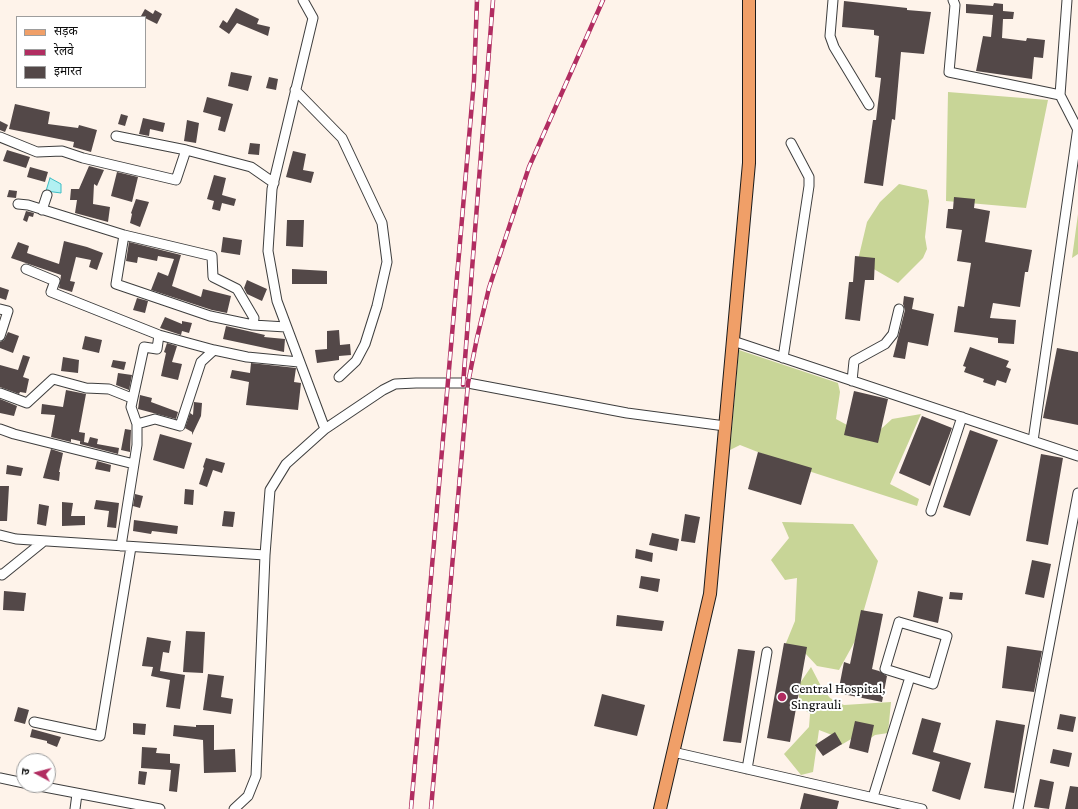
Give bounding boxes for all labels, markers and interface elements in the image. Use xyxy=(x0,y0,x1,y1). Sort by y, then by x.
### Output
legend xyxy=(16,16,146,88)
text: सड़क xyxy=(54,24,78,38)
text: रेलवे xyxy=(54,44,74,58)
text: इमारत xyxy=(54,64,82,78)
place label: Central Hospital, Singrauli xyxy=(791,681,886,714)
marker: Central Hospital, Singrauli xyxy=(776,691,788,703)
north arrow xyxy=(16,753,56,793)
text: उ xyxy=(19,768,31,776)

